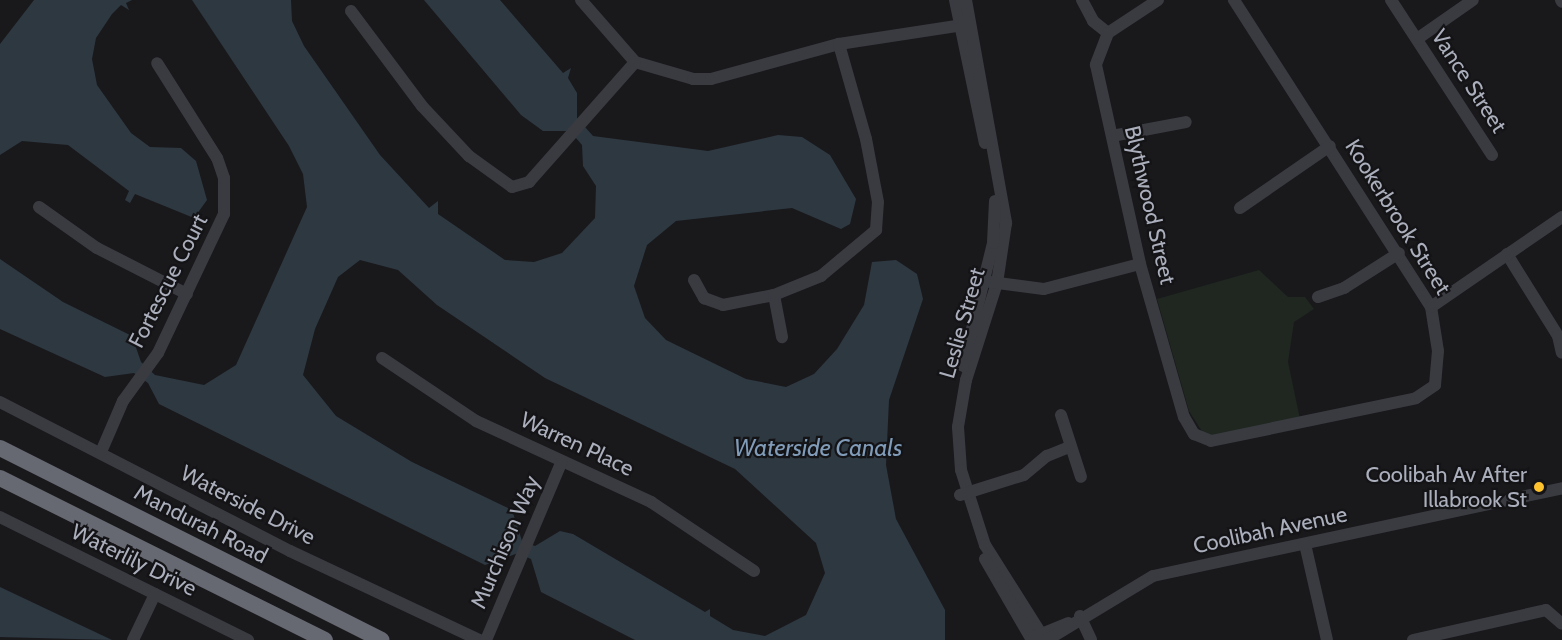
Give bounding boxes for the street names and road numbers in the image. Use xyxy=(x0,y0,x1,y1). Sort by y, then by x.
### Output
street label: Vance Street xyxy=(1426,24,1512,138)
street label: Blythwood Street xyxy=(1119,123,1181,287)
street label: Kookerbrook Street xyxy=(1340,135,1456,299)
street label: Fortescue Court xyxy=(123,210,213,352)
street label: Leslie Street xyxy=(934,265,990,381)
street label: Warren Place xyxy=(516,406,638,482)
street label: Waterside Drive xyxy=(176,460,320,550)
street label: Murchison Way xyxy=(465,471,545,613)
street label: Mandurah Road xyxy=(130,479,272,569)
street label: Coolibah Avenue xyxy=(1191,501,1349,559)
street label: Waterlily Drive xyxy=(67,518,201,602)

